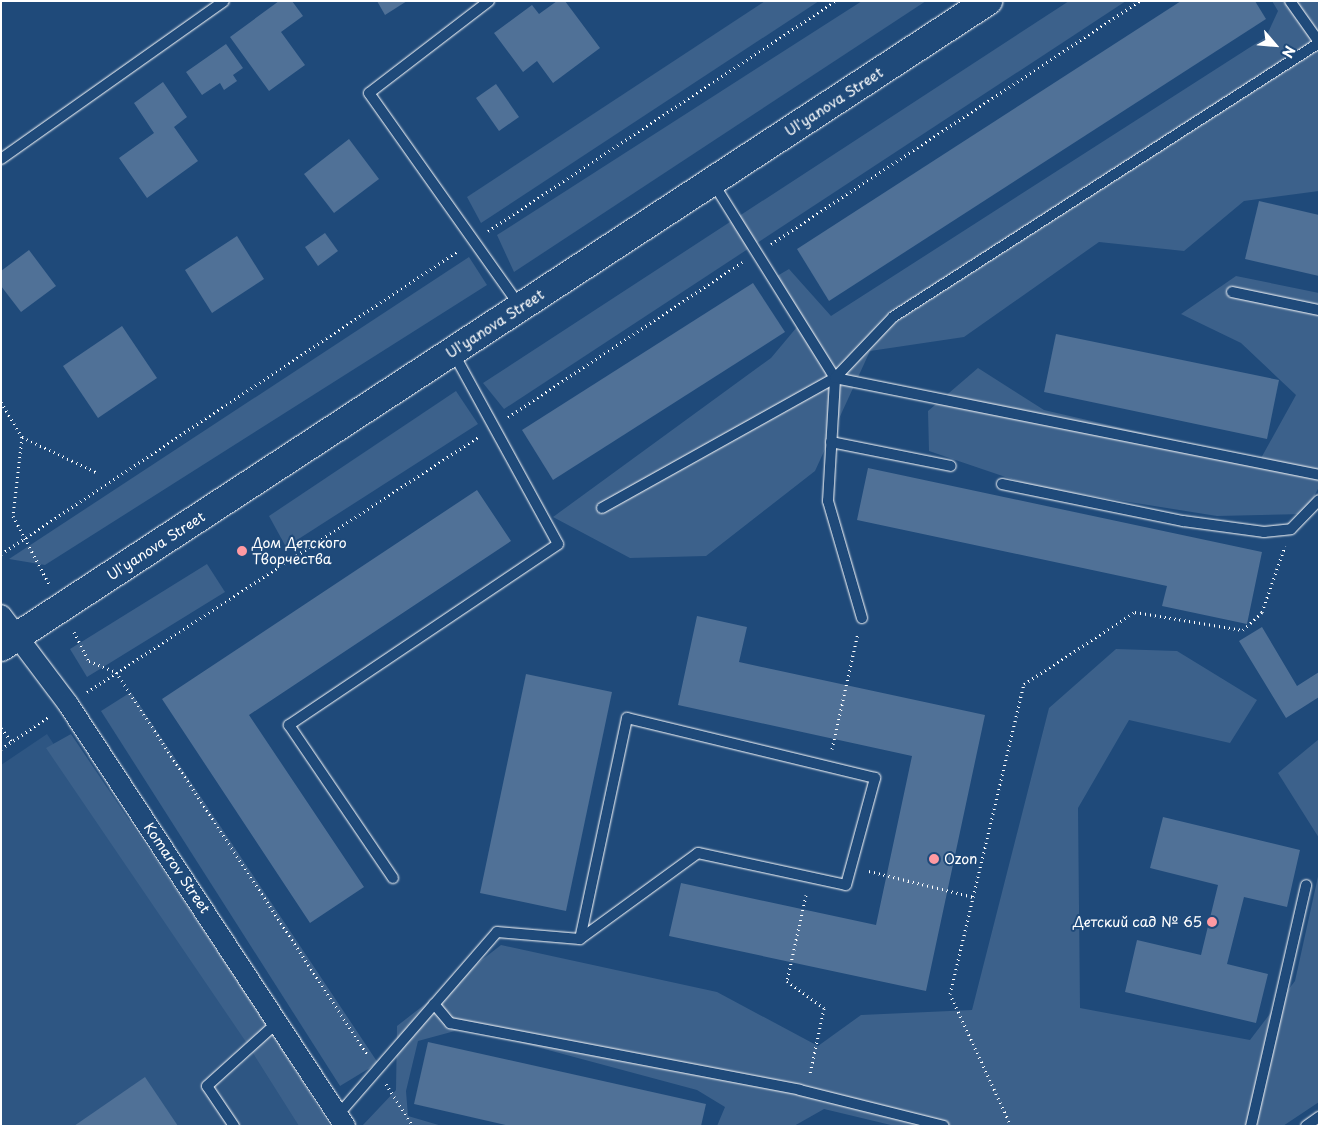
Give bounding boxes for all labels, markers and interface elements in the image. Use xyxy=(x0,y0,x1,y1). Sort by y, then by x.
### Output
north arrow xyxy=(1250,20,1300,70)
text: N xyxy=(1277,42,1301,62)
street label: Ul'yanova Street xyxy=(782,64,886,140)
street label: Ul'yanova Street xyxy=(443,286,547,362)
street label: Ul'yanova Street xyxy=(104,508,208,584)
place label: Дом Детского Творчества xyxy=(252,535,348,568)
marker: Дом Детского Творчества xyxy=(236,545,248,557)
street label: Komarov Street xyxy=(140,819,214,917)
place label: Ozon xyxy=(944,851,977,867)
marker: Ozon xyxy=(928,853,940,865)
place label: Детский сад № 65 xyxy=(1073,914,1202,930)
marker: Детский сад № 65 xyxy=(1206,916,1218,928)

